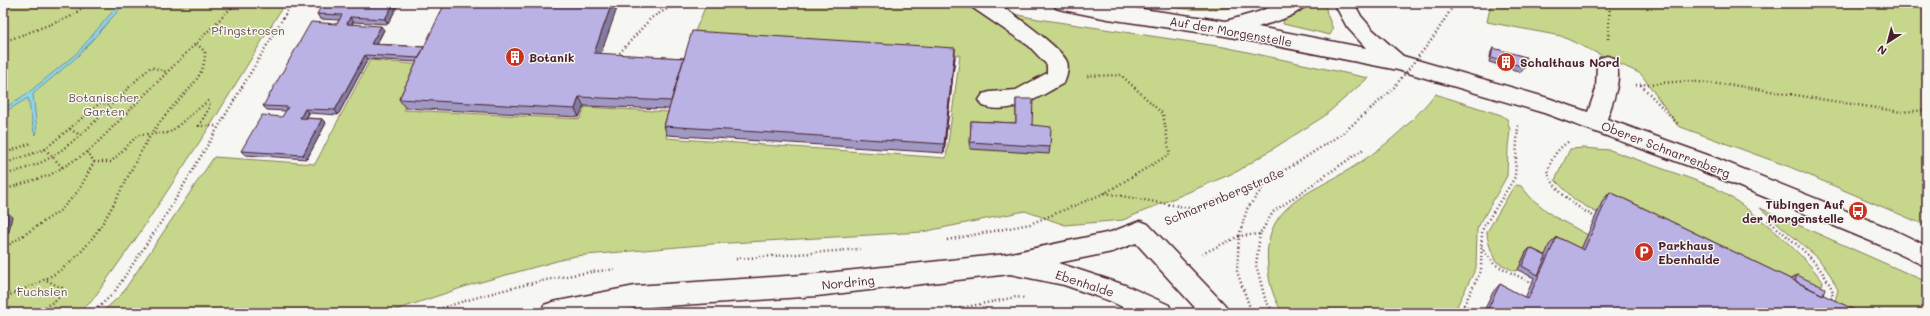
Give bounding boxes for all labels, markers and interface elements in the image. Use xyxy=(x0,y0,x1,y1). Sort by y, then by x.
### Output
street label: Auf der Morgenstelle xyxy=(1169,12,1293,50)
park label: Pfingstrosen xyxy=(211,22,285,38)
north arrow xyxy=(1868,22,1908,62)
text: N xyxy=(1874,42,1890,59)
building icon: Botanik xyxy=(504,46,526,68)
place label: Botanik xyxy=(529,49,574,65)
building icon: Schalthaus Nord xyxy=(1495,51,1517,73)
place label: Schalthaus Nord xyxy=(1520,54,1620,70)
park label: Botanischer Garten xyxy=(69,89,139,119)
street label: Oberer Schnarrenberg xyxy=(1599,117,1733,181)
street label: Schnarrenbergstraße xyxy=(1162,164,1286,228)
place label: Tübingen Auf der Morgenstelle xyxy=(1742,196,1845,226)
bus stop icon: Tübingen Auf der Morgenstelle xyxy=(1847,200,1869,222)
place label: Parkhaus Ebenhalde xyxy=(1658,237,1720,267)
parking icon: Parkhaus Ebenhalde xyxy=(1633,241,1655,263)
street label: Ebenhalde xyxy=(1054,266,1116,300)
street label: Nordring xyxy=(821,271,875,293)
park label: Fuchsien xyxy=(17,283,67,299)

